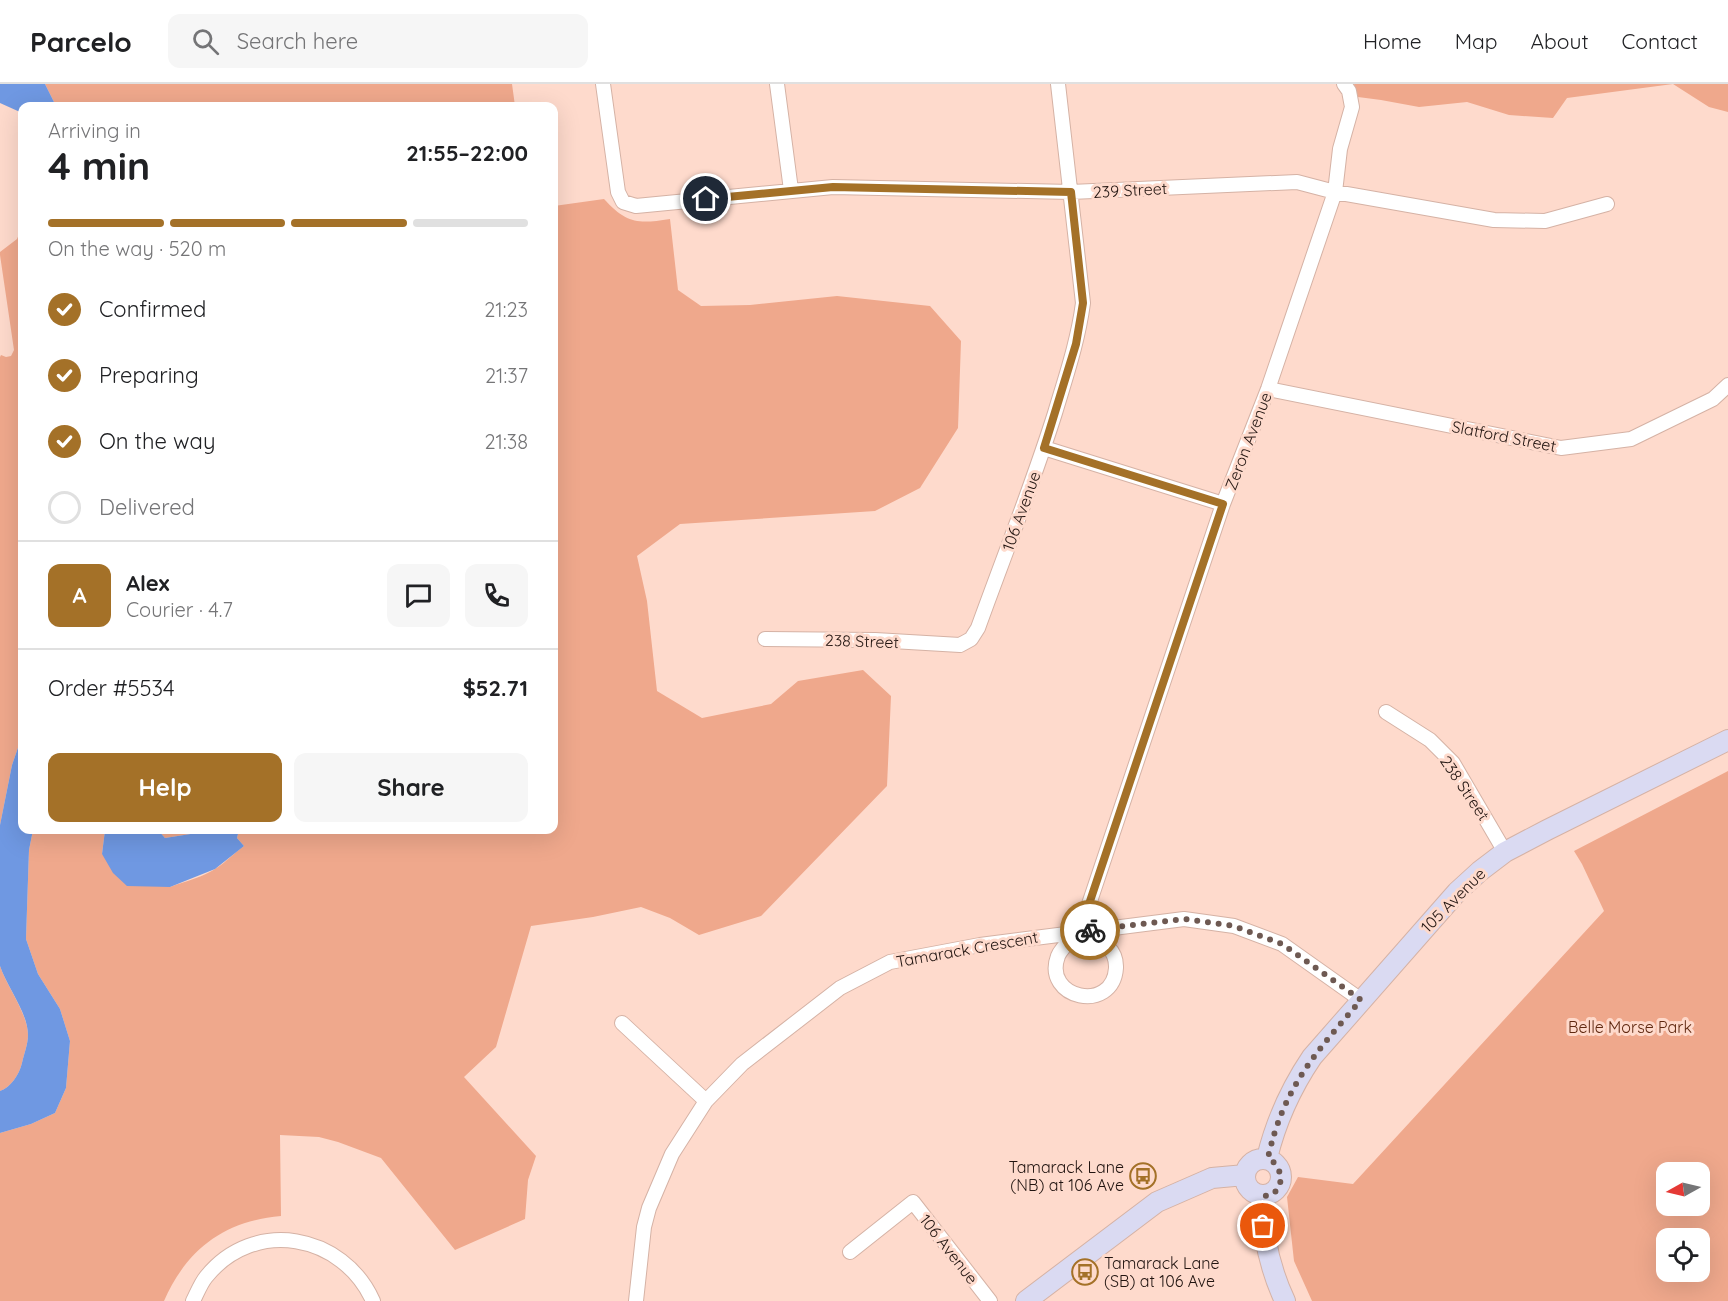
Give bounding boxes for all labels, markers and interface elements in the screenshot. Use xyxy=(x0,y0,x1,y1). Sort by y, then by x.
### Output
search box xyxy=(168,14,588,68)
text: Parcelo xyxy=(30,24,132,59)
icon: search xyxy=(189,25,222,58)
text: Search here xyxy=(237,27,358,55)
text: Home xyxy=(1363,28,1422,54)
text: Map xyxy=(1455,28,1498,54)
text: About xyxy=(1531,28,1589,54)
text: Contact xyxy=(1622,28,1698,54)
text: Arriving in xyxy=(48,118,141,143)
text: 21:55–22:00 xyxy=(406,139,528,167)
text: 4 min xyxy=(48,141,150,190)
pin xyxy=(680,173,731,224)
street label: 239 Street xyxy=(1092,178,1168,202)
icon: home xyxy=(689,182,722,215)
text: On the way · 520 m xyxy=(48,236,226,261)
icon: check xyxy=(48,293,81,326)
text: Confirmed xyxy=(99,295,206,323)
text: 21:23 xyxy=(484,297,528,322)
icon: check xyxy=(48,359,81,392)
text: Preparing xyxy=(99,361,199,389)
text: 21:37 xyxy=(485,363,528,388)
street label: Zeron Avenue xyxy=(1220,389,1276,493)
street label: Slatford Street xyxy=(1450,416,1558,456)
icon: check xyxy=(48,425,81,458)
text: On the way xyxy=(99,427,215,455)
text: 21:38 xyxy=(485,429,528,454)
street label: 106 Avenue xyxy=(997,469,1045,553)
text: Delivered xyxy=(99,493,195,521)
button: chat xyxy=(387,564,450,627)
button: phone xyxy=(465,564,528,627)
text: Alex xyxy=(126,569,169,597)
text: A xyxy=(72,581,87,609)
text: Courier · 4.7 xyxy=(126,597,233,622)
street label: 238 Street xyxy=(825,630,899,652)
text: Order #5534 xyxy=(48,674,175,702)
text: $52.71 xyxy=(463,674,528,702)
street label: 238 Street xyxy=(1436,752,1494,824)
button: Help xyxy=(48,753,282,822)
button: Share xyxy=(294,753,528,822)
street label: 105 Avenue xyxy=(1416,863,1490,937)
courier xyxy=(1060,900,1120,960)
icon: bike xyxy=(1074,914,1107,947)
street label: Tamarack Crescent xyxy=(894,927,1040,971)
park label: Belle Morse Park xyxy=(1568,1017,1692,1037)
place label: Tamarack Lane (NB) at 106 Ave xyxy=(1009,1157,1124,1195)
bus stop icon: Tamarack Lane (NB) at 106 Ave xyxy=(1128,1161,1158,1191)
north arrow xyxy=(1656,1162,1710,1216)
map controls xyxy=(1656,1162,1710,1282)
pin xyxy=(1237,1200,1288,1251)
icon: bag xyxy=(1246,1209,1279,1242)
street label: 106 Avenue xyxy=(916,1210,982,1288)
button: locate xyxy=(1656,1228,1710,1282)
place label: Tamarack Lane (SB) at 106 Ave xyxy=(1104,1253,1219,1291)
bus stop icon: Tamarack Lane (SB) at 106 Ave xyxy=(1070,1257,1100,1287)

